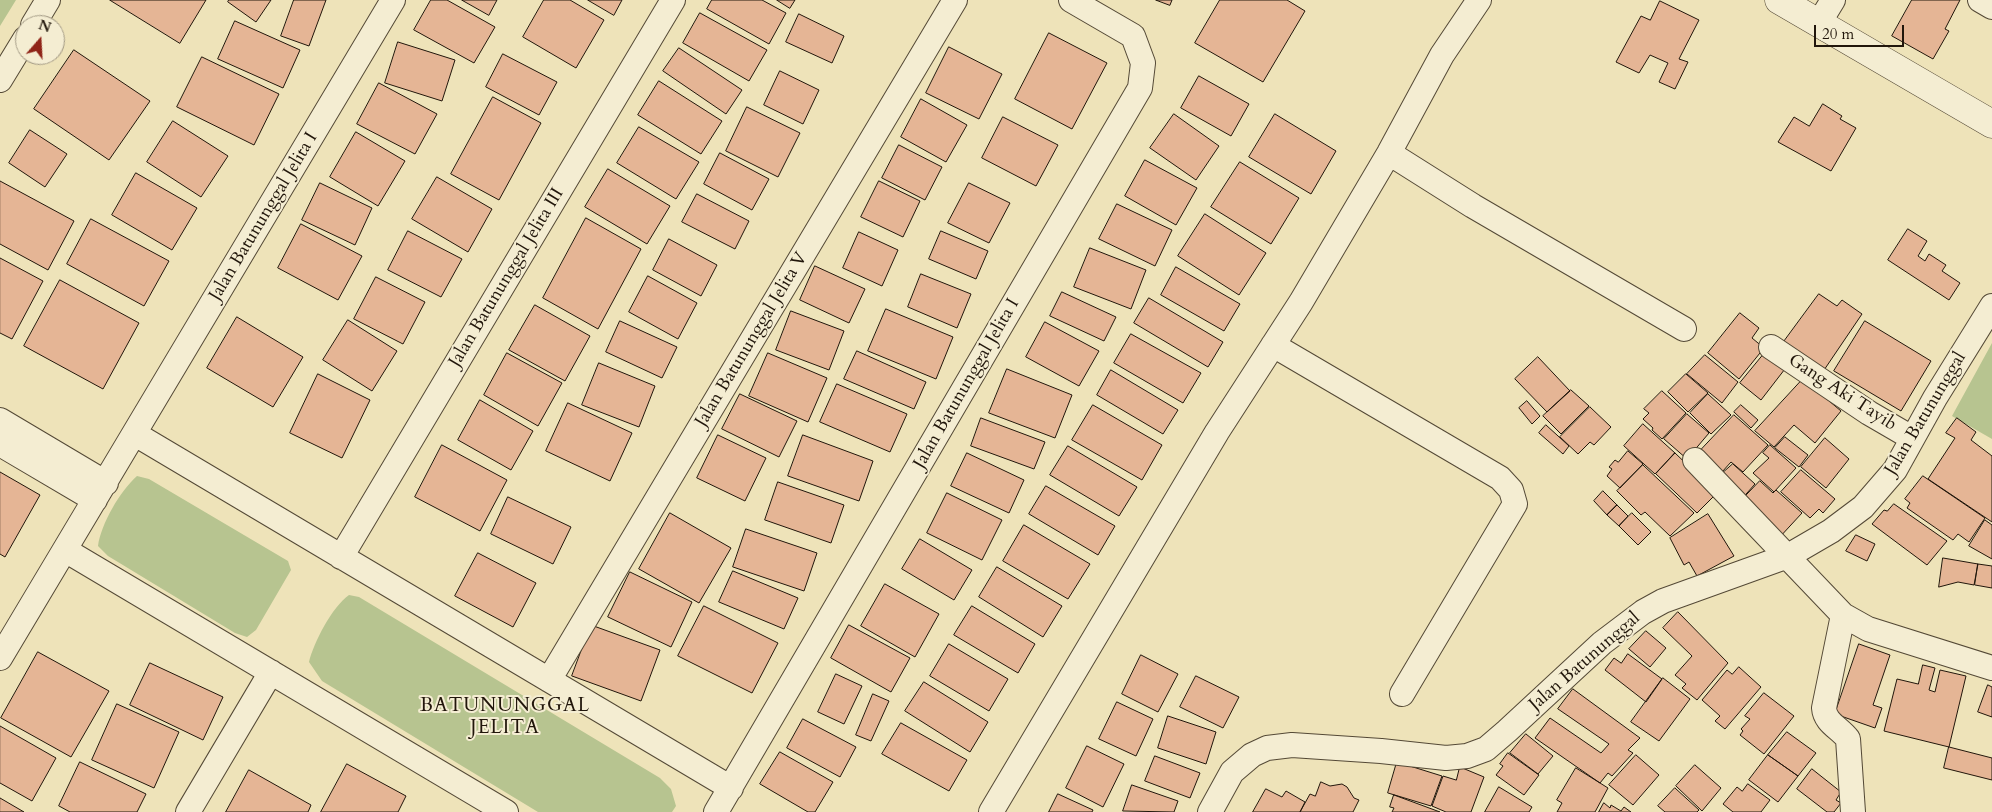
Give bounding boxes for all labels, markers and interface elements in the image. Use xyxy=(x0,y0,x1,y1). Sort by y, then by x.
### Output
north arrow xyxy=(15,15,65,65)
text: N xyxy=(36,15,54,37)
scale bar xyxy=(1817,15,1907,47)
text: 20 m xyxy=(1822,24,1854,44)
street label: Jalan Batununggal Jelita I xyxy=(205,129,323,305)
street label: Jalan Batununggal Jelita III xyxy=(445,184,569,372)
street label: Jalan Batununggal Jelita V xyxy=(691,249,813,431)
street label: Jalan Batununggal Jelita I xyxy=(909,295,1025,473)
street label: Jalan Batununggal xyxy=(1881,349,1971,479)
street label: Gang Aki Tayib xyxy=(1784,350,1900,436)
street label: Jalan Batununggal xyxy=(1525,608,1645,716)
district label: BATUNUNGGAL JELITA xyxy=(419,696,591,740)

